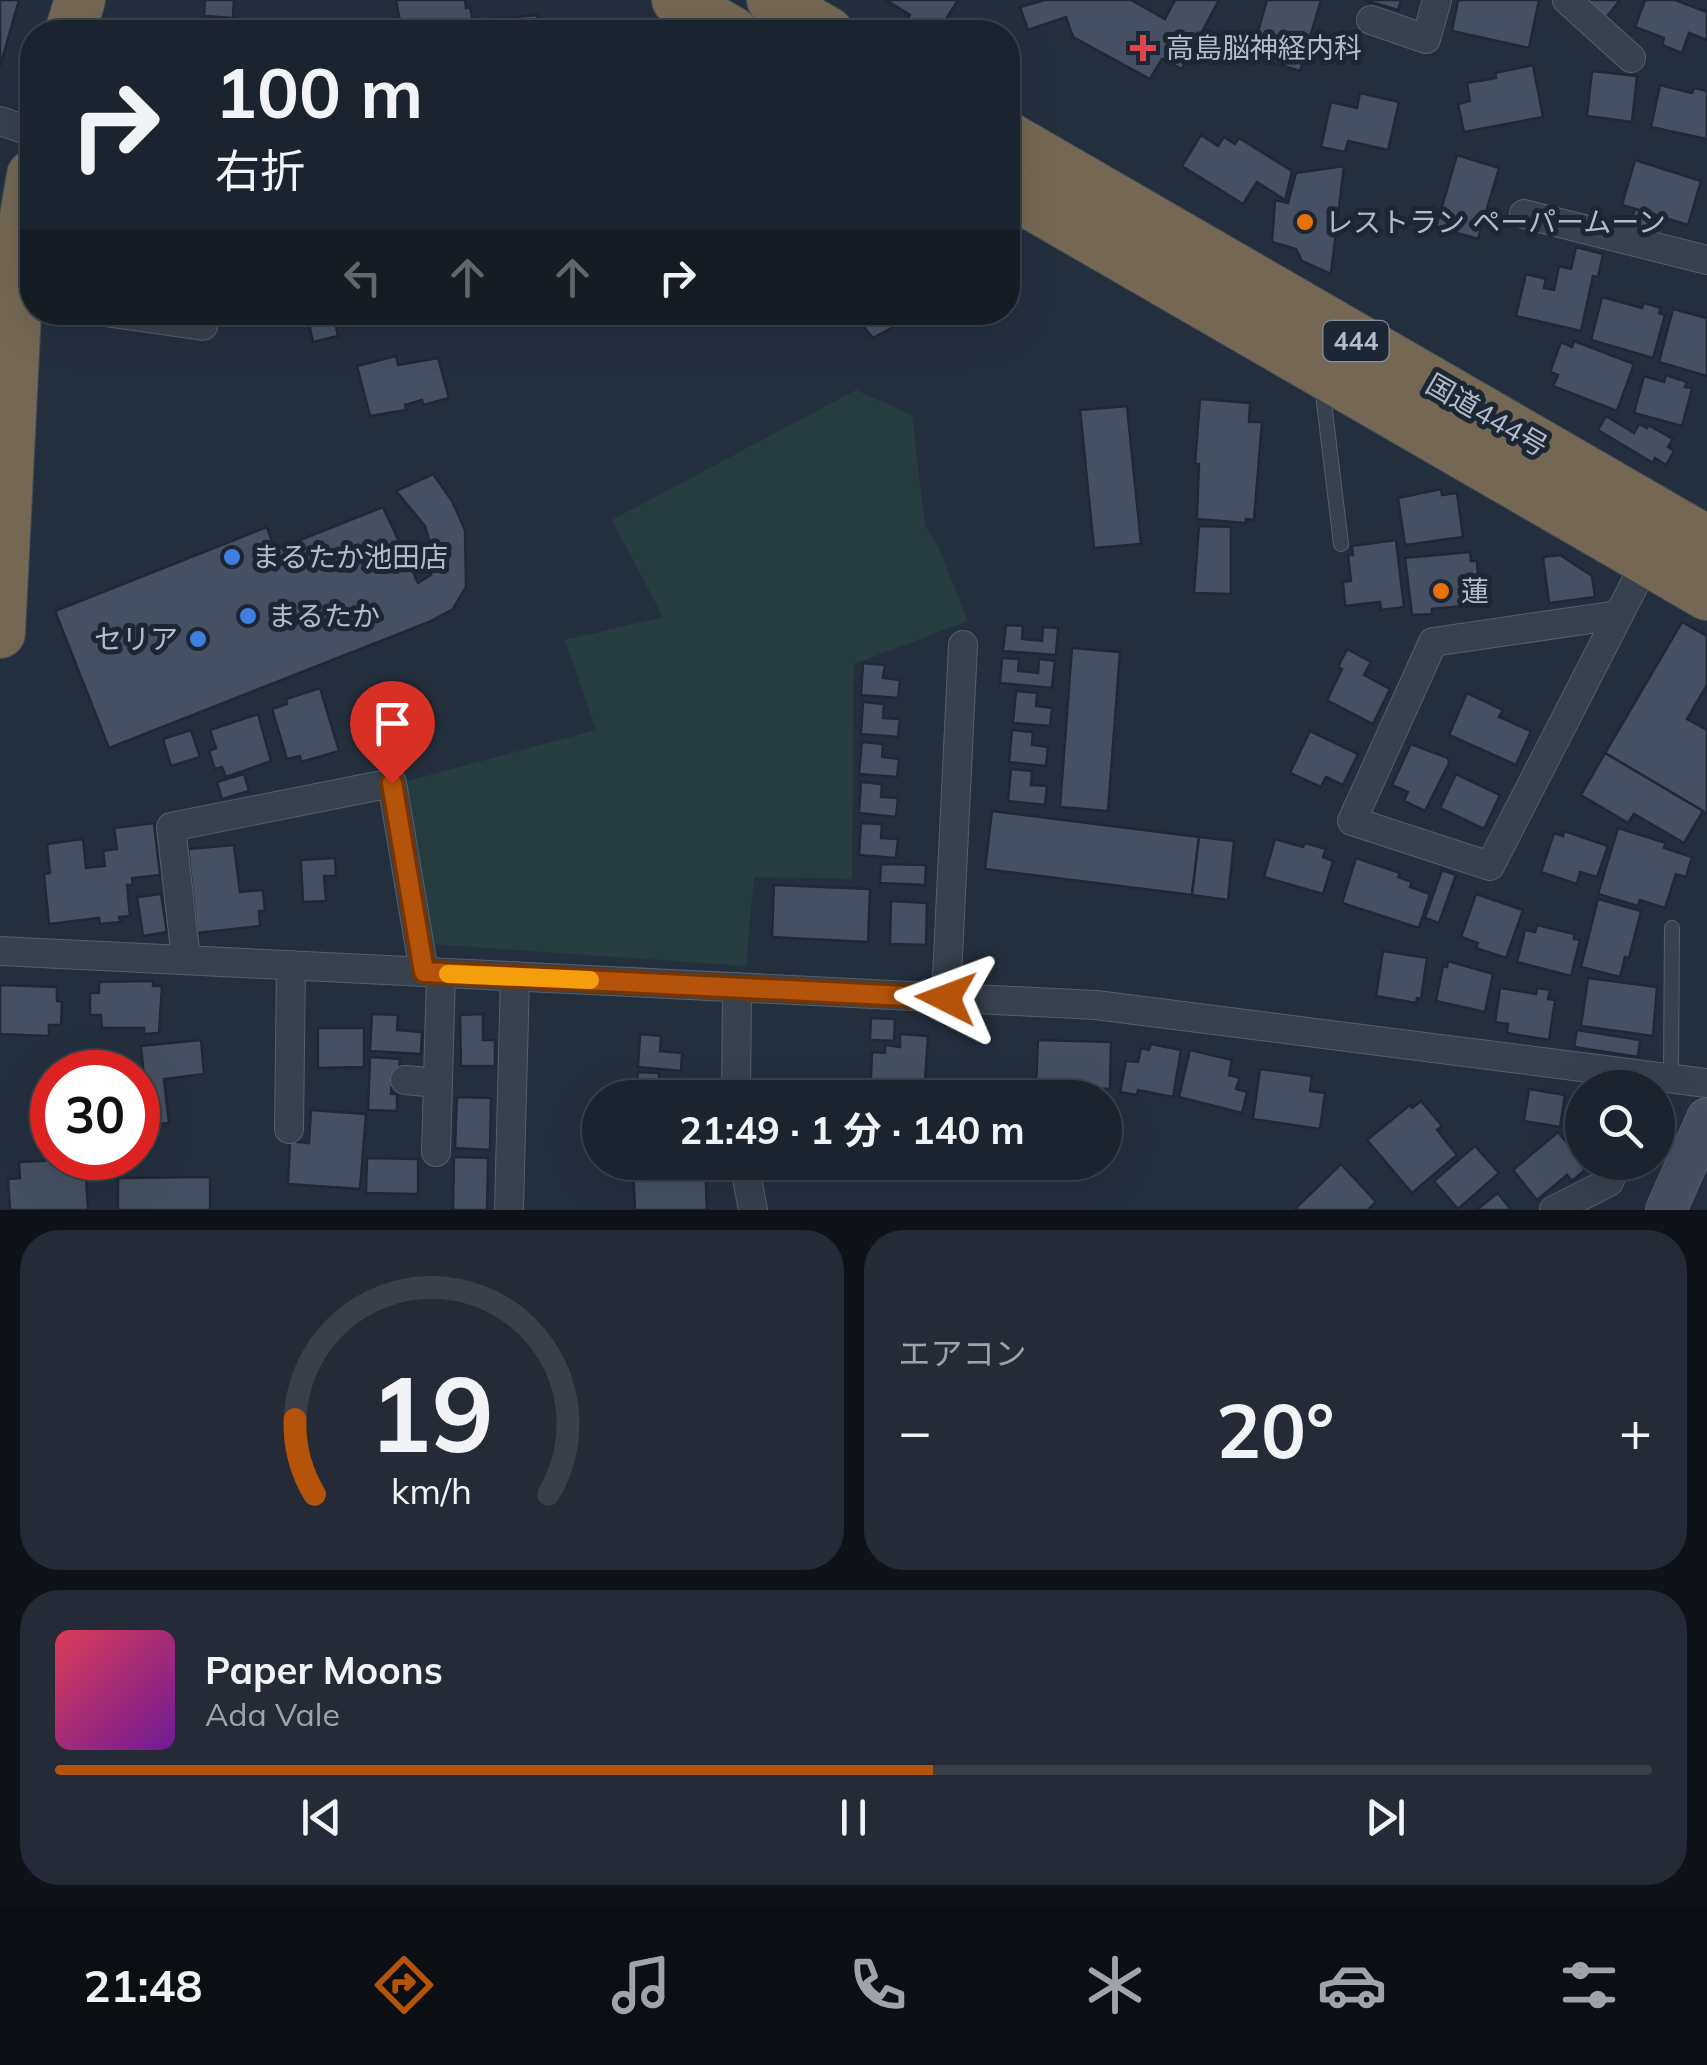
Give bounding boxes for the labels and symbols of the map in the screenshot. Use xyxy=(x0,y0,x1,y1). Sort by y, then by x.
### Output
place label: 高島脳神経内科 xyxy=(1166,30,1362,65)
marker: 高島脳神経内科 xyxy=(1130,35,1156,61)
place label: レストラン ペーパームーン xyxy=(1325,204,1666,239)
marker: レストラン ペーパームーン xyxy=(1294,211,1316,233)
road number: 444 xyxy=(1324,321,1388,361)
street label: 国道444号 xyxy=(1420,366,1554,463)
place label: まるたか池田店 xyxy=(252,539,448,574)
marker: まるたか池田店 xyxy=(221,546,243,568)
place label: 蓮 xyxy=(1461,573,1489,608)
marker: 蓮 xyxy=(1430,580,1452,602)
place label: まるたか xyxy=(268,598,380,633)
marker: まるたか xyxy=(237,605,259,627)
place label: セリア xyxy=(94,621,178,656)
marker: セリア xyxy=(187,628,209,650)
pin xyxy=(350,681,435,784)
position arrow xyxy=(894,946,998,1050)
speed limit sign: 30 xyxy=(30,1050,160,1180)

